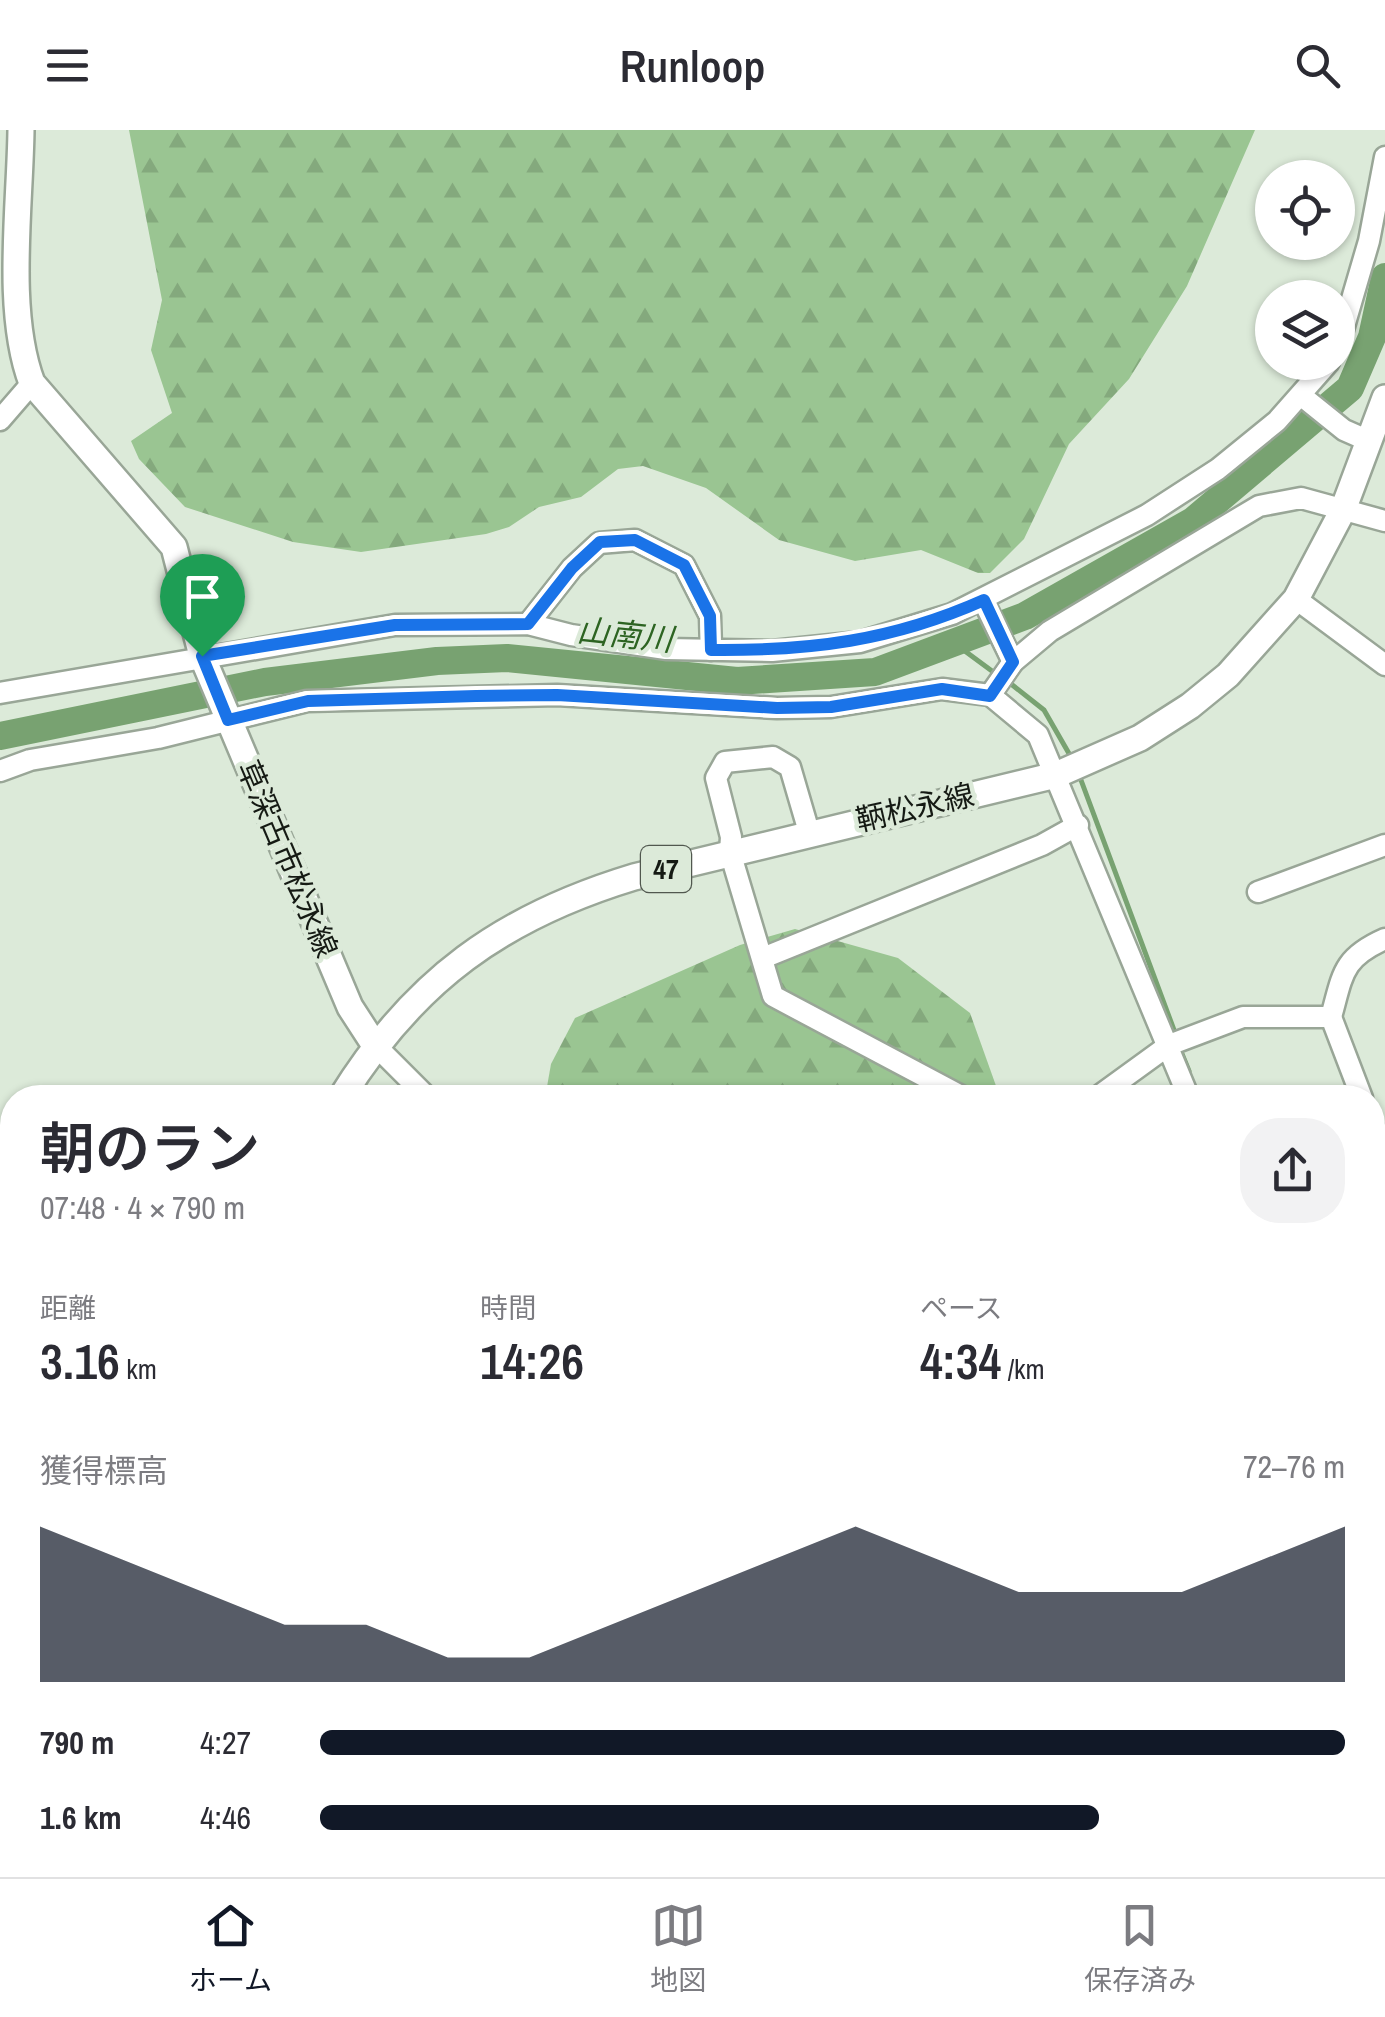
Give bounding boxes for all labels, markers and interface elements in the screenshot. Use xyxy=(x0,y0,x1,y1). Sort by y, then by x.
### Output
text: Runloop xyxy=(620,35,765,96)
icon: menu xyxy=(40,38,95,93)
icon: search xyxy=(1290,38,1345,93)
map controls xyxy=(1255,160,1355,380)
button: locate xyxy=(1255,160,1355,260)
button: layers xyxy=(1255,280,1355,380)
pin xyxy=(160,554,245,657)
icon: arrive xyxy=(175,569,230,624)
water label: 山南川 xyxy=(575,608,678,661)
street label: 草深古市松永線 xyxy=(228,754,347,963)
street label: 鞆松永線 xyxy=(852,774,978,840)
road number: 47 xyxy=(641,846,691,892)
text: 朝のラン xyxy=(40,1111,260,1185)
button: share xyxy=(1240,1118,1345,1223)
text: 07:48 · 4 × 790 m xyxy=(40,1186,245,1229)
text: 距離 xyxy=(40,1289,96,1327)
text: 時間 xyxy=(480,1289,536,1327)
text: ペース xyxy=(920,1289,1003,1327)
text: 3.16 xyxy=(40,1327,120,1395)
text: 14:26 xyxy=(480,1327,584,1395)
text: 4:34 xyxy=(920,1327,1001,1395)
text: km xyxy=(120,1350,157,1388)
text: /km xyxy=(1001,1350,1045,1388)
text: 72–76 m xyxy=(1243,1445,1345,1488)
text: 獲得標高 xyxy=(40,1449,168,1492)
text: 790 m xyxy=(40,1721,114,1764)
text: 4:27 xyxy=(200,1721,251,1764)
text: 1.6 km xyxy=(40,1796,122,1839)
text: 4:46 xyxy=(200,1796,251,1839)
tab: ホーム xyxy=(189,1898,272,1999)
tab: 地図 xyxy=(650,1898,706,1999)
tab: 保存済み xyxy=(1084,1898,1196,1999)

